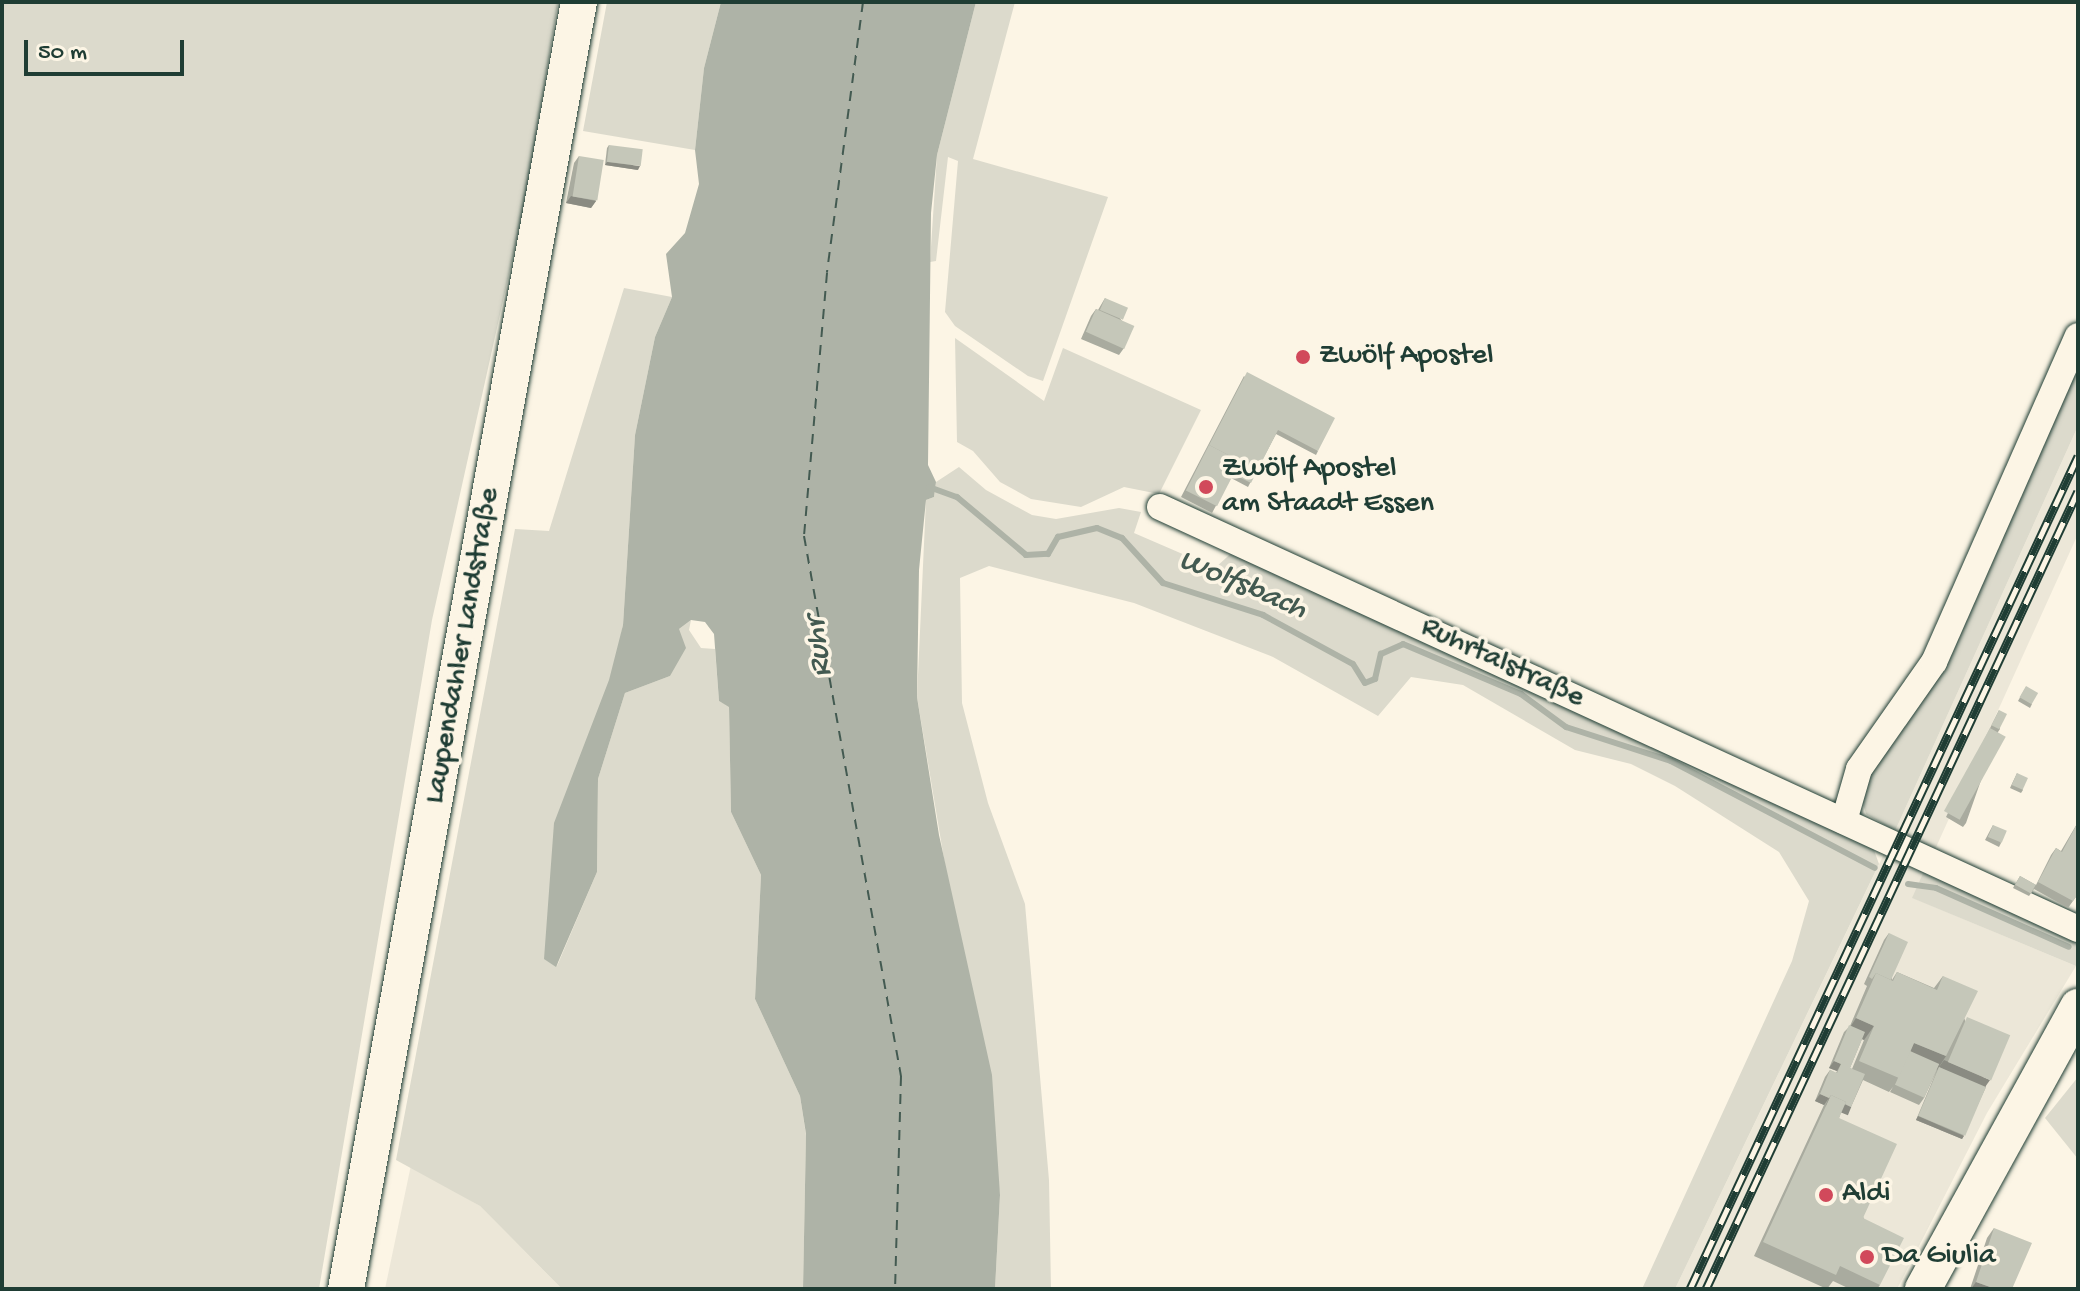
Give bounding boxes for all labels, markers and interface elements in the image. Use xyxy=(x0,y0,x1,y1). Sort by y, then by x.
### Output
scale bar xyxy=(28,24,188,74)
text: 50 m xyxy=(38,39,87,68)
place label: Zwölf Apostel xyxy=(1319,339,1494,375)
marker: Zwölf Apostel xyxy=(1294,348,1312,366)
place label: Zwölf Apostel am Staadt Essen xyxy=(1222,452,1434,522)
marker: Zwölf Apostel am Staadt Essen xyxy=(1197,478,1215,496)
street label: Laupendahler Landstraße xyxy=(418,485,510,807)
water label: Wolfsbach xyxy=(1172,542,1312,630)
street label: Ruhrtalstraße xyxy=(1414,610,1590,718)
water label: Ruhr xyxy=(797,615,843,679)
place label: Aldi xyxy=(1842,1177,1890,1213)
marker: Aldi xyxy=(1817,1186,1835,1204)
place label: Da Giulia xyxy=(1883,1239,1996,1275)
marker: Da Giulia xyxy=(1858,1248,1876,1266)

